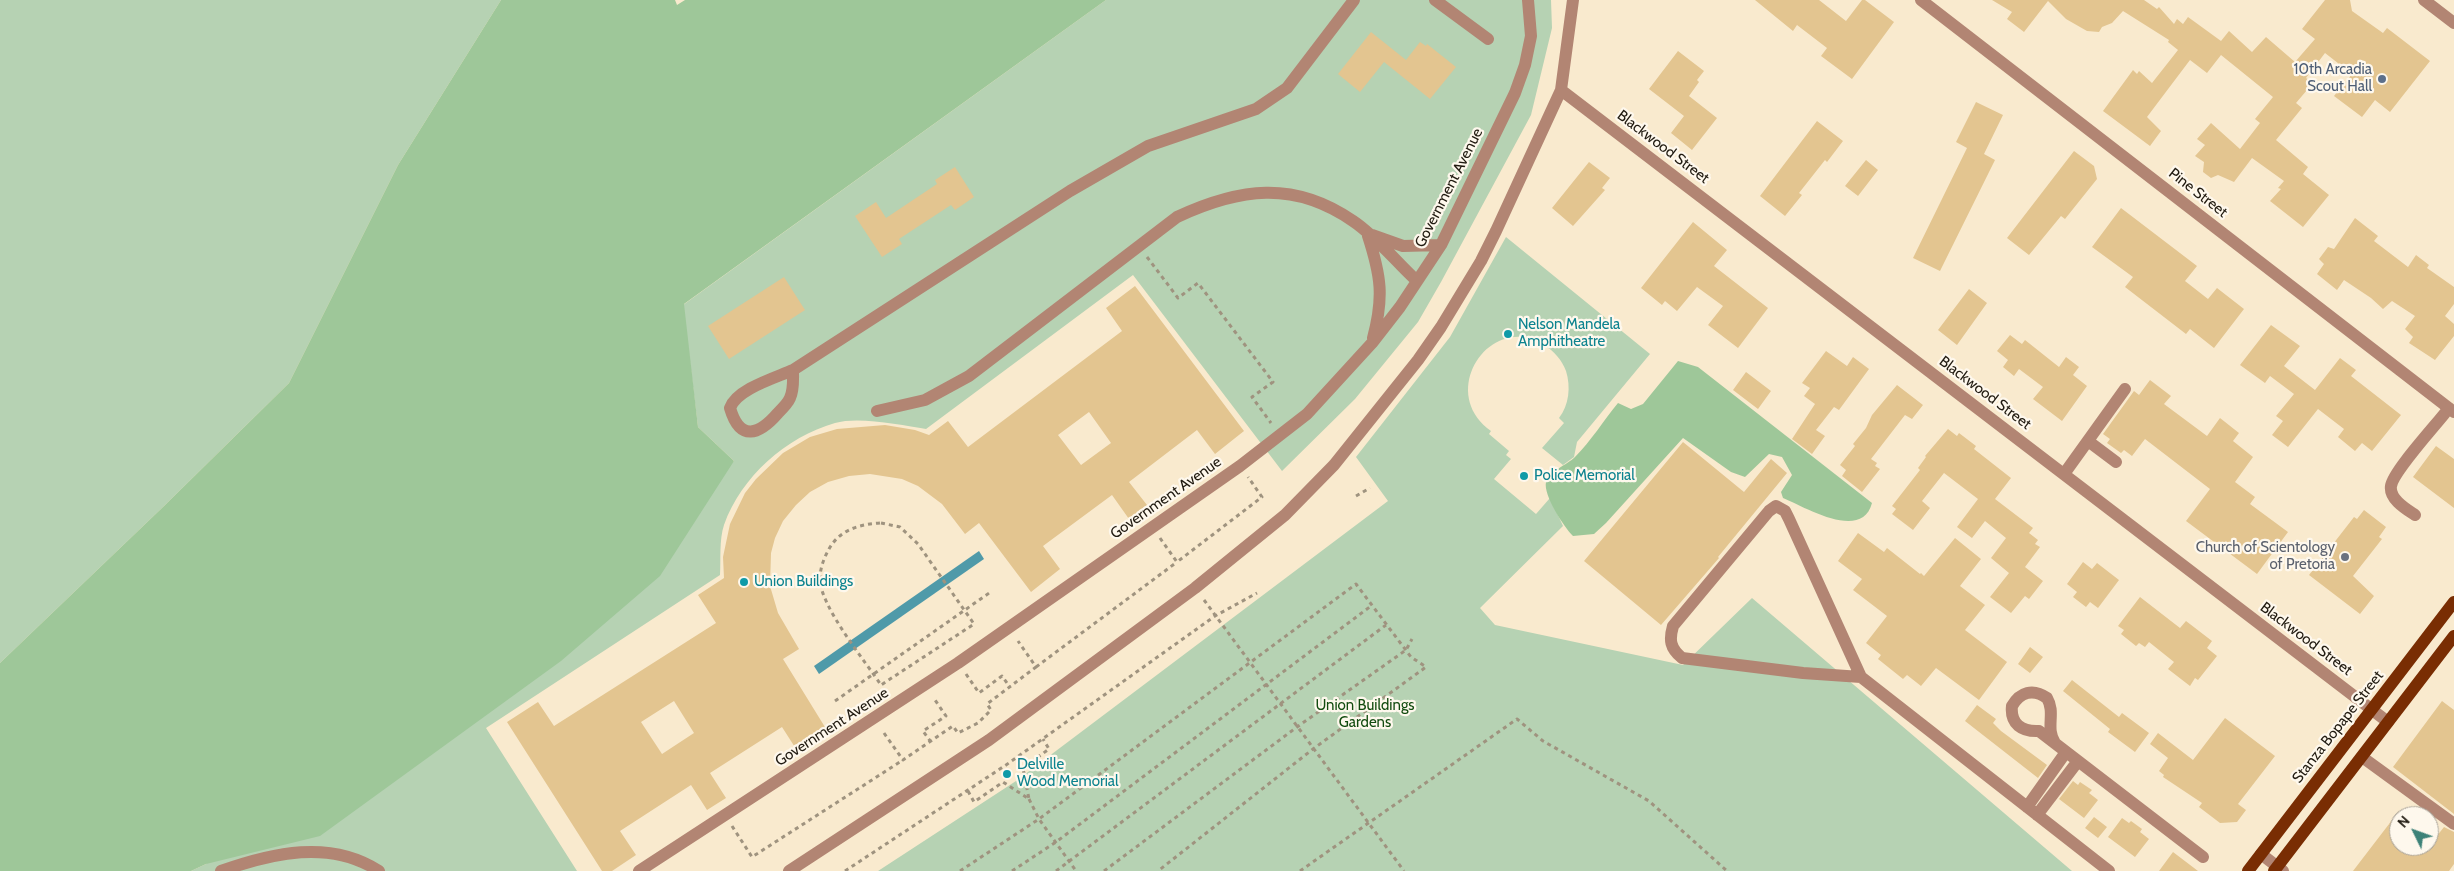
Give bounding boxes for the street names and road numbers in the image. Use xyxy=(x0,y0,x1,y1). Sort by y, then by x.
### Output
street label: Blackwood Street xyxy=(1613,107,1713,187)
street label: Government Avenue xyxy=(1411,125,1487,251)
street label: Pine Street xyxy=(2165,164,2231,222)
street label: Blackwood Street xyxy=(1935,353,2035,433)
street label: Government Avenue xyxy=(1107,453,1225,543)
street label: Blackwood Street xyxy=(2256,599,2356,679)
street label: Stanza Bopape Street xyxy=(2289,667,2387,787)
street label: Government Avenue xyxy=(772,684,892,770)

